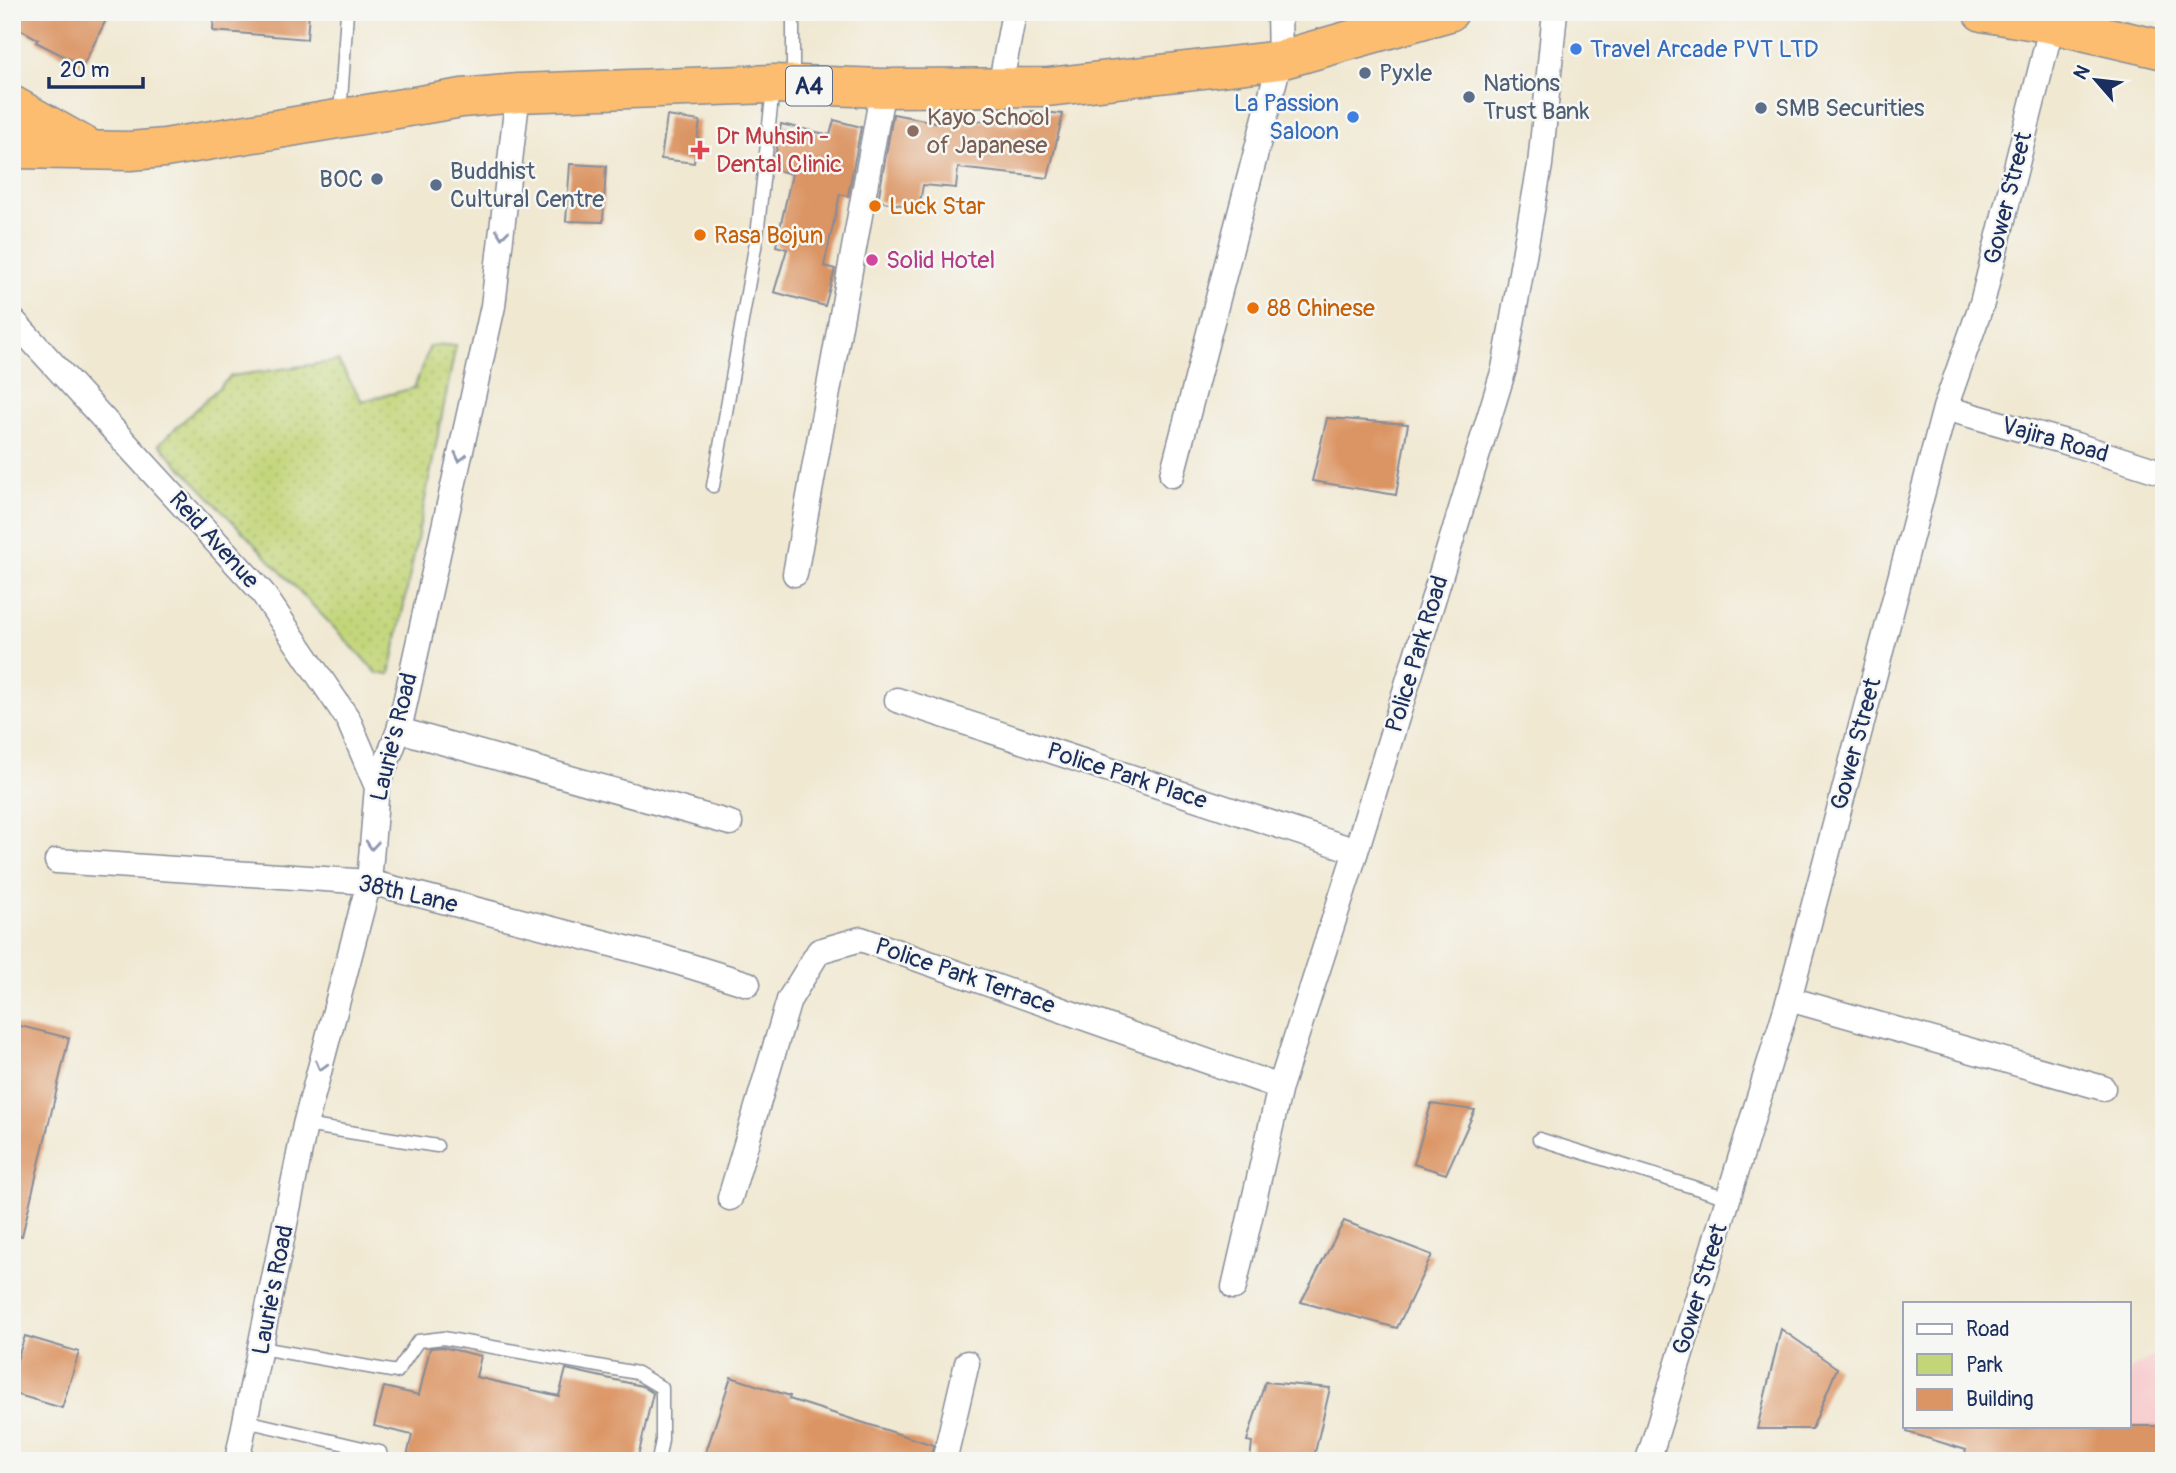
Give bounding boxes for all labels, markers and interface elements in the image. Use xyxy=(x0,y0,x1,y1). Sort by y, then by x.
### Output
place label: Travel Arcade PVT LTD xyxy=(1590,35,1819,64)
marker: Travel Arcade PVT LTD xyxy=(1568,41,1584,57)
scale bar xyxy=(49,46,144,90)
north arrow xyxy=(2060,46,2130,116)
text: 20 m xyxy=(60,57,109,84)
place label: Pyxle xyxy=(1379,59,1432,88)
text: N xyxy=(2068,61,2096,84)
marker: Pyxle xyxy=(1357,65,1373,81)
road number: A4 xyxy=(786,66,832,106)
place label: Nations Trust Bank xyxy=(1483,69,1589,126)
place label: La Passion Saloon xyxy=(1234,89,1339,146)
marker: Nations Trust Bank xyxy=(1461,89,1477,105)
place label: SMB Securities xyxy=(1775,94,1925,123)
marker: SMB Securities xyxy=(1753,100,1769,116)
place label: Kayo School of Japanese xyxy=(927,103,1050,160)
marker: La Passion Saloon xyxy=(1345,109,1361,125)
place label: Dr Muhsin - Dental Clinic xyxy=(716,122,842,179)
marker: Kayo School of Japanese xyxy=(905,123,921,139)
street label: Gower Street xyxy=(1978,128,2039,267)
marker: Dr Muhsin - Dental Clinic xyxy=(690,140,710,160)
place label: Buddhist Cultural Centre xyxy=(450,157,604,214)
place label: BOC xyxy=(319,165,363,194)
marker: BOC xyxy=(369,171,385,187)
marker: Buddhist Cultural Centre xyxy=(428,177,444,193)
place label: Luck Star xyxy=(889,192,986,221)
marker: Luck Star xyxy=(867,198,883,214)
place label: Rasa Bojun xyxy=(714,221,823,250)
marker: Rasa Bojun xyxy=(692,227,708,243)
one-way arrow xyxy=(494,228,509,239)
place label: Solid Hotel xyxy=(886,246,995,275)
marker: Solid Hotel xyxy=(864,252,880,268)
place label: 88 Chinese xyxy=(1267,294,1375,323)
marker: 88 Chinese xyxy=(1245,300,1261,316)
street label: Vajira Road xyxy=(1998,411,2112,469)
one-way arrow xyxy=(453,451,468,463)
street label: Reid Avenue xyxy=(163,485,265,595)
street label: Police Park Road xyxy=(1379,572,1455,736)
street label: Laurie's Road xyxy=(364,670,424,804)
street label: Gower Street xyxy=(1824,675,1888,813)
street label: Police Park Place xyxy=(1043,736,1211,816)
one-way arrow xyxy=(365,840,380,851)
street label: 38th Lane xyxy=(356,869,461,920)
street label: Police Park Terrace xyxy=(871,932,1059,1020)
one-way arrow xyxy=(315,1060,329,1072)
street label: Gower Street xyxy=(1666,1220,1734,1358)
street label: Laurie's Road xyxy=(246,1223,300,1357)
legend xyxy=(1903,1302,2130,1428)
text: Road xyxy=(1966,1316,2010,1343)
text: Park xyxy=(1966,1352,2003,1379)
text: Building xyxy=(1966,1386,2033,1413)

